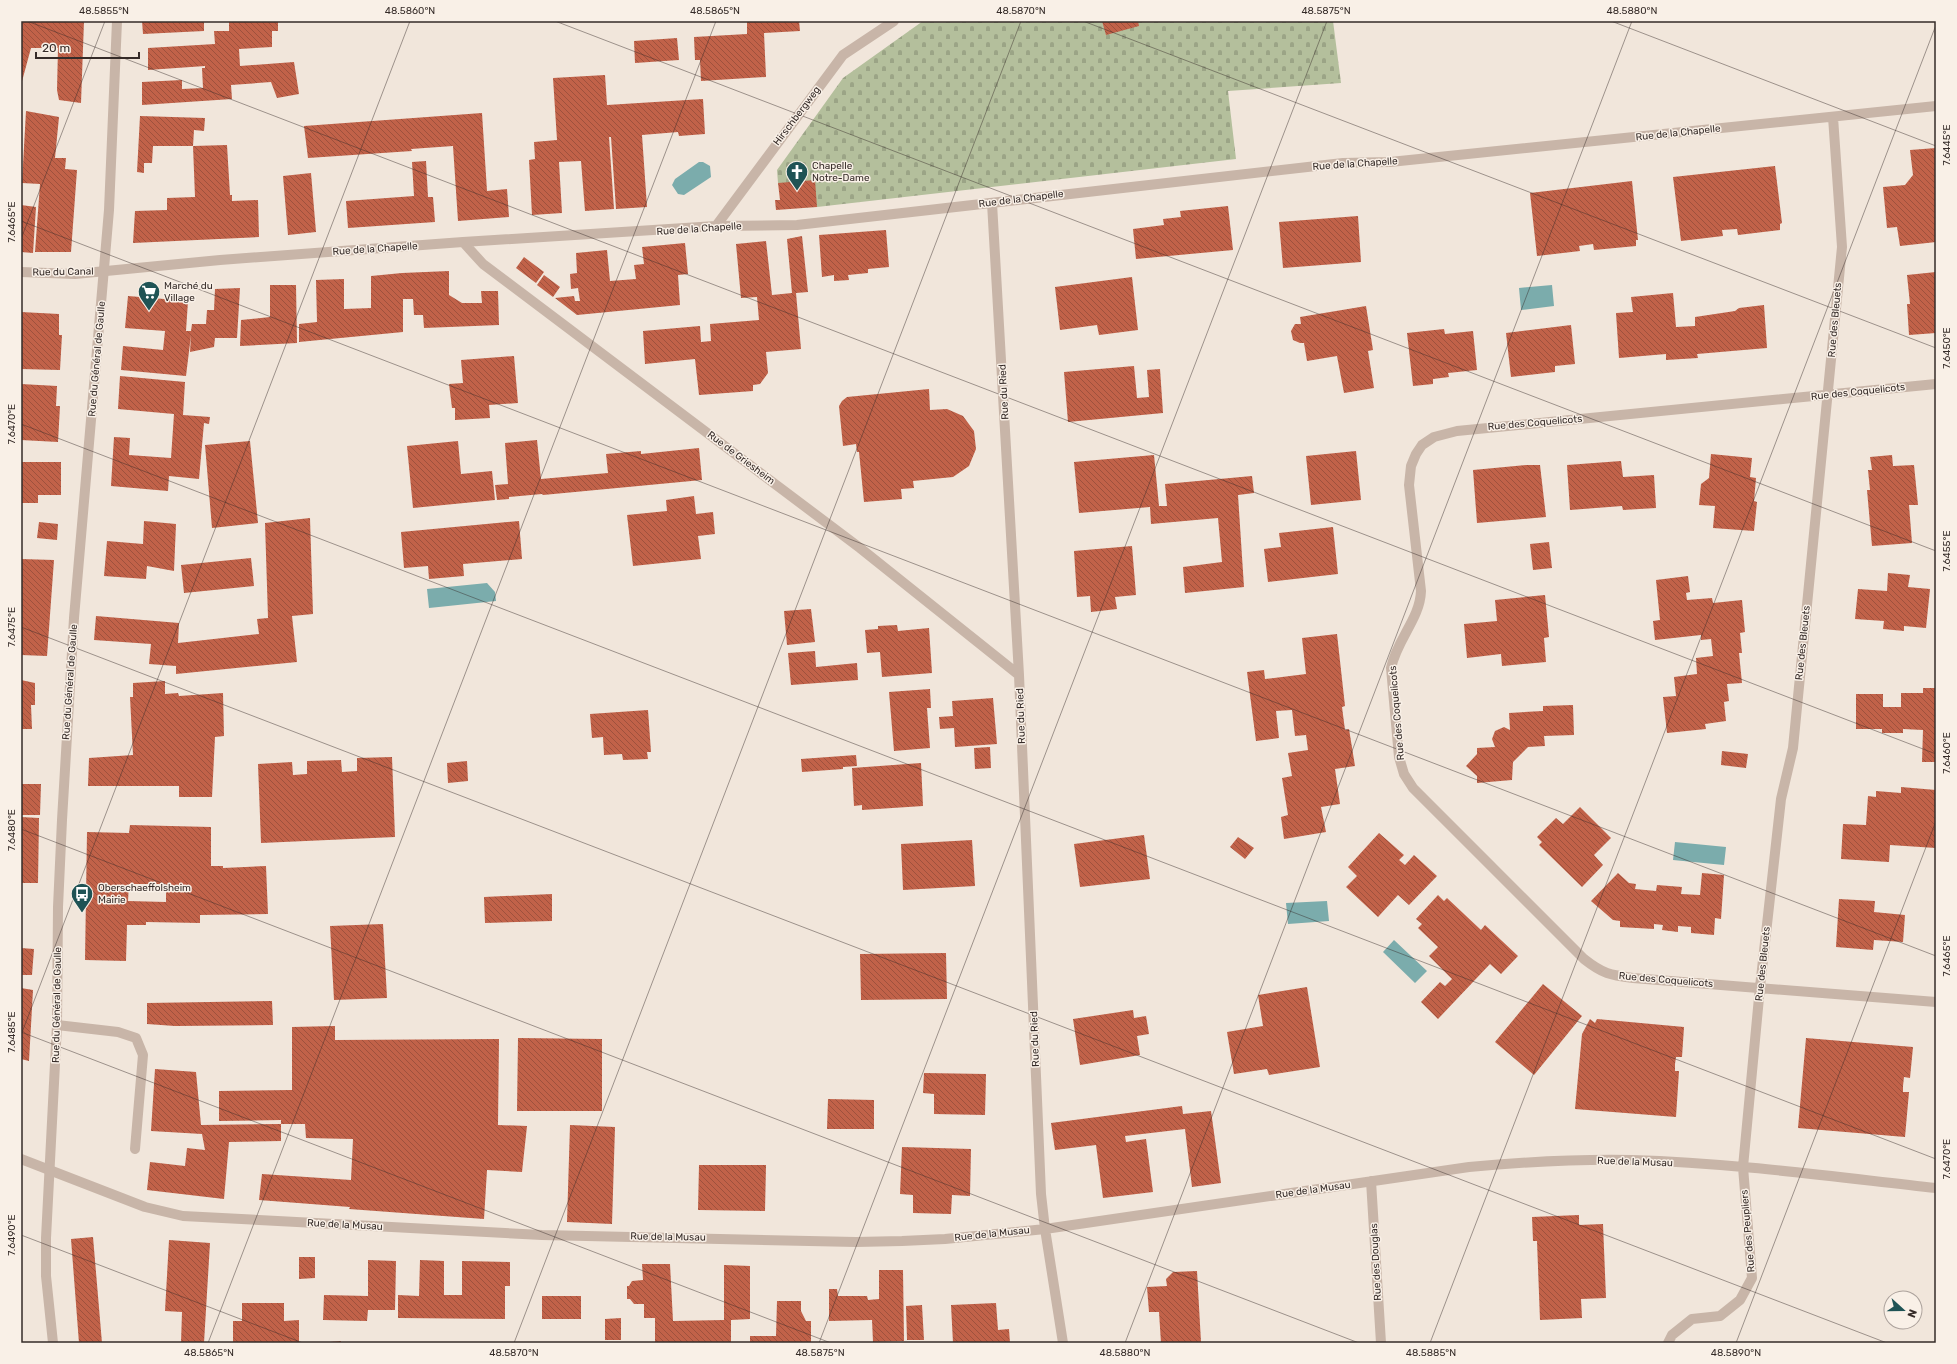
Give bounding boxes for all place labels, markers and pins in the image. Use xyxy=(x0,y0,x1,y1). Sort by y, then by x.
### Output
church icon: Chapelle Notre-Dame xyxy=(784,159,810,192)
place label: Chapelle Notre-Dame xyxy=(812,160,870,184)
supermarket icon: Marché du Village xyxy=(136,279,162,312)
place label: Marché du Village xyxy=(164,280,213,304)
bus stop icon: Oberschaeffolsheim Mairie xyxy=(69,881,95,914)
place label: Oberschaeffolsheim Mairie xyxy=(98,882,191,906)

